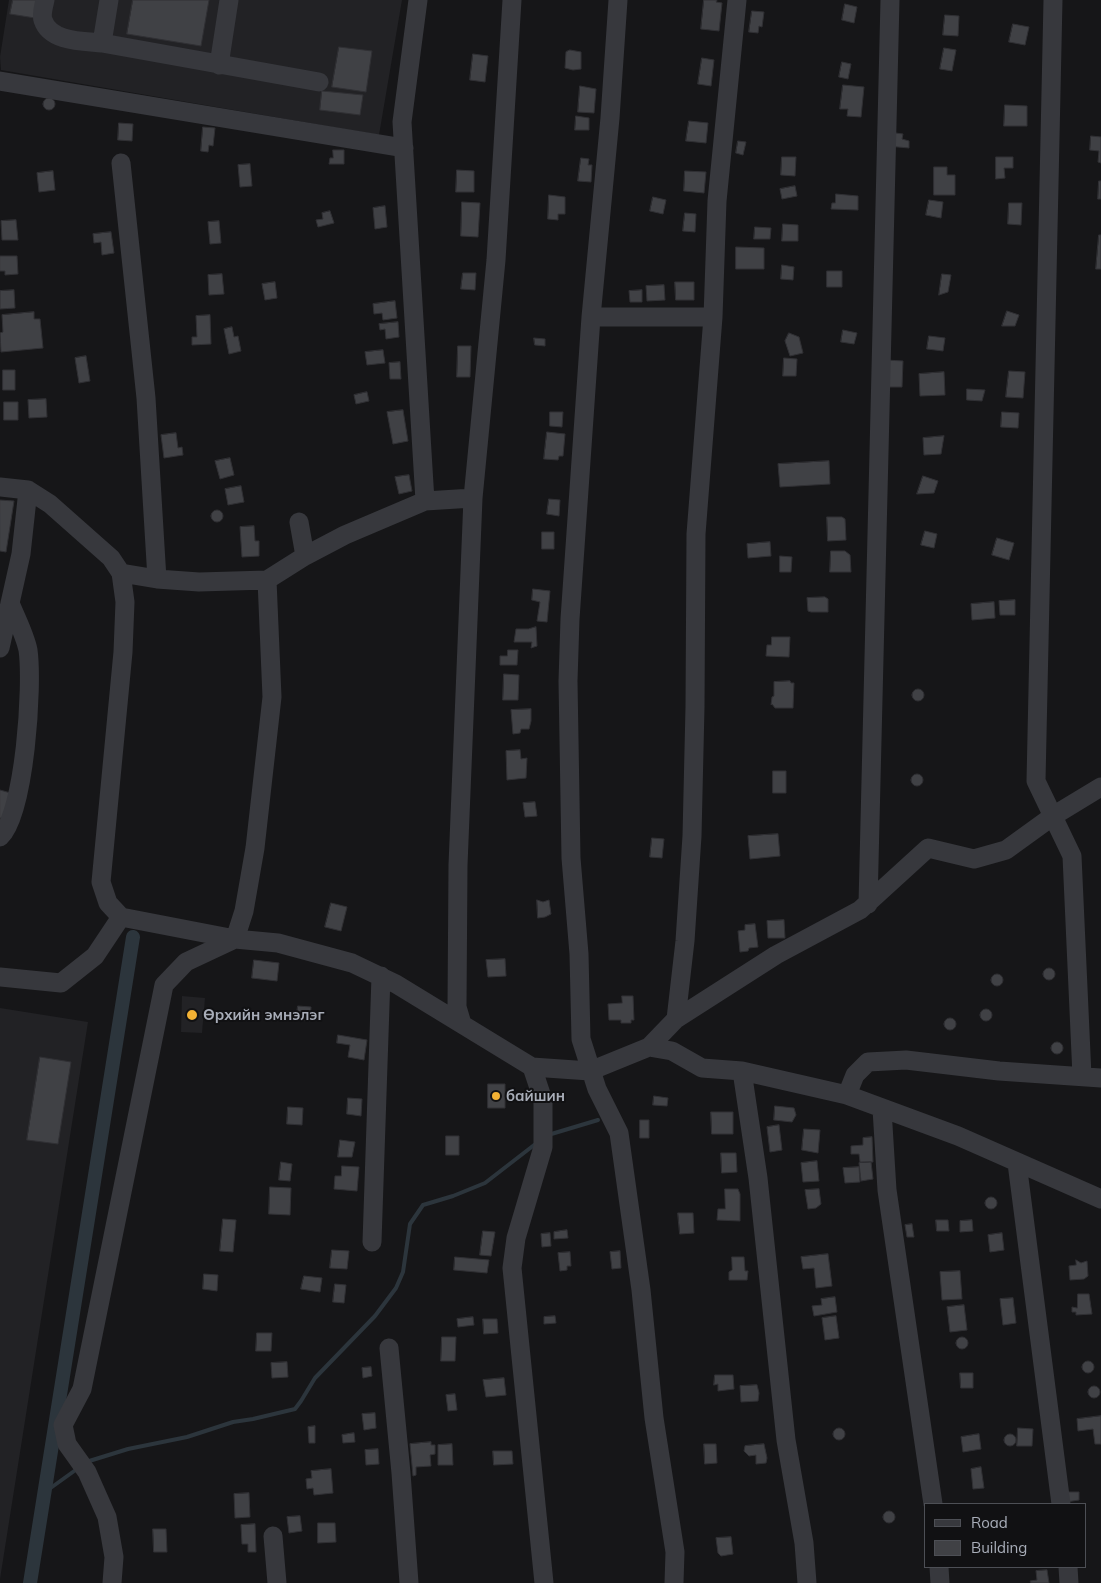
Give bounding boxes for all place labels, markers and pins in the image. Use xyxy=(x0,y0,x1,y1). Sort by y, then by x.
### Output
place label: Өрхийн эмнэлэг xyxy=(203,1006,324,1024)
marker: Өрхийн эмнэлэг xyxy=(185,1008,199,1022)
place label: байшин xyxy=(506,1087,565,1105)
marker: байшин xyxy=(490,1090,502,1102)

